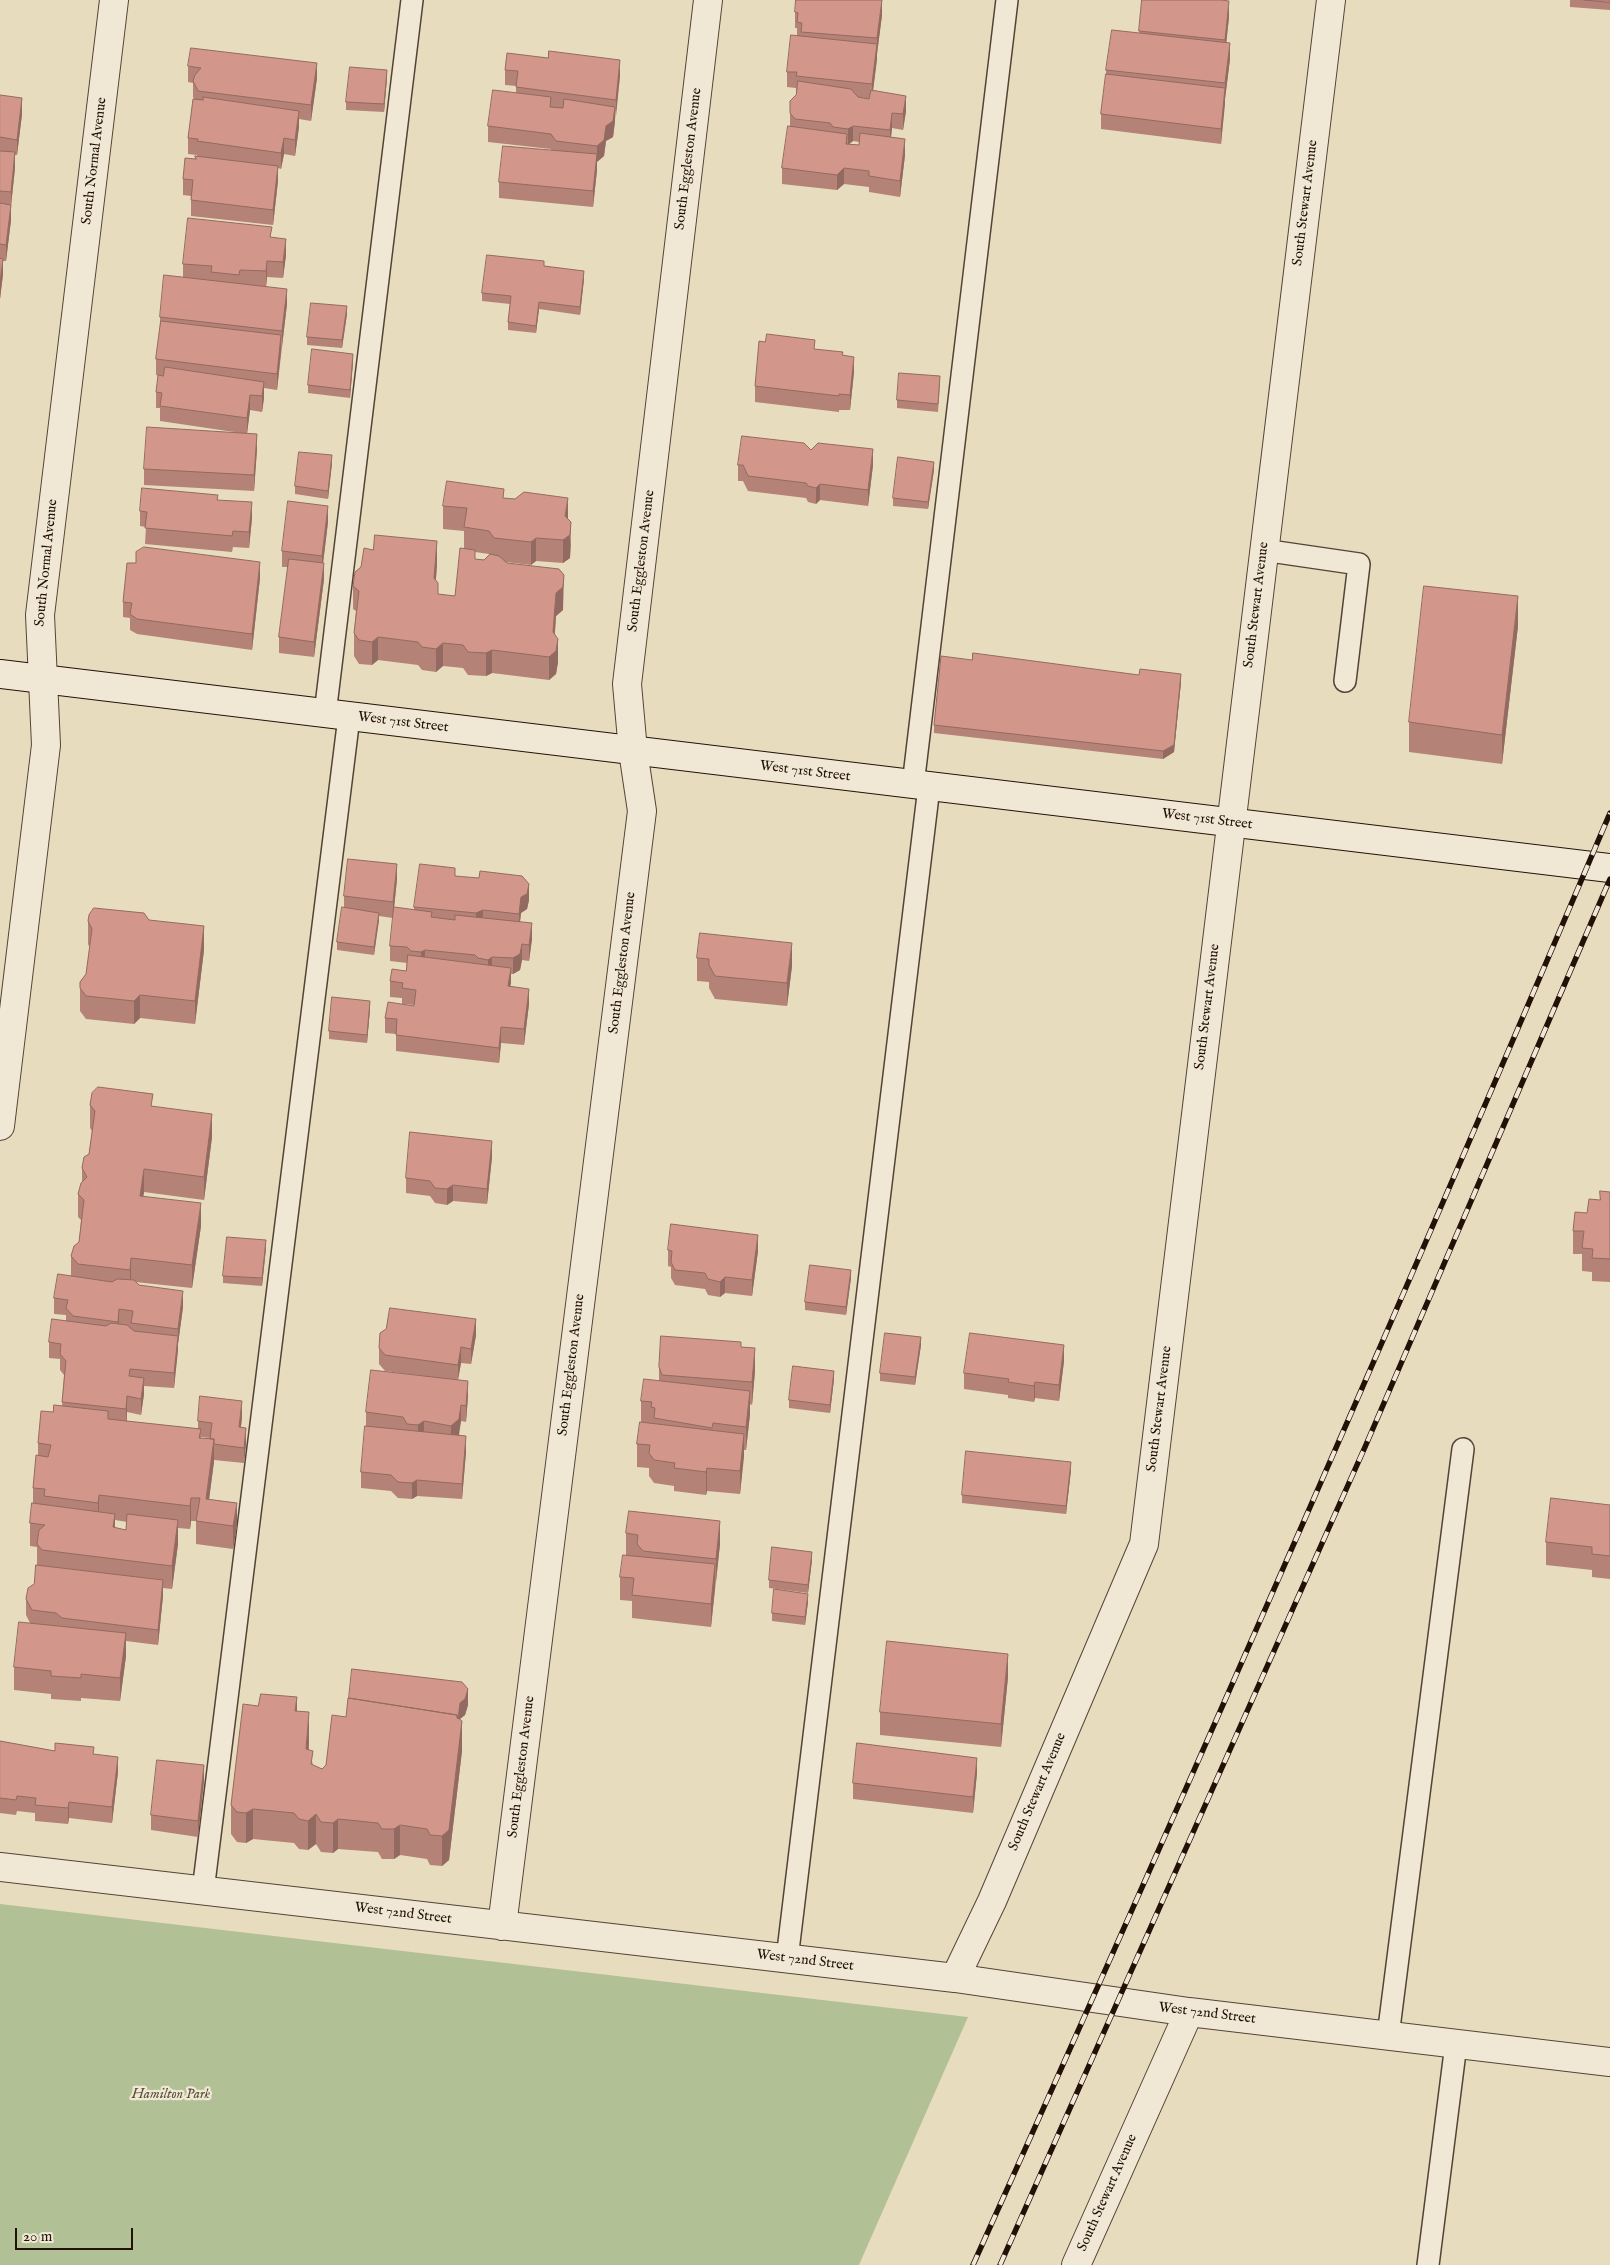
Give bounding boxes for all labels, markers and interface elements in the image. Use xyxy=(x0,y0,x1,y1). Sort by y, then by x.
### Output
street label: South Eggleston Avenue xyxy=(672,87,706,231)
street label: South Normal Avenue xyxy=(79,96,111,226)
street label: South Stewart Avenue xyxy=(1290,139,1322,267)
street label: South Eggleston Avenue xyxy=(625,489,659,633)
street label: South Normal Avenue xyxy=(32,498,62,628)
street label: South Stewart Avenue xyxy=(1241,541,1273,669)
street label: West 71st Street xyxy=(357,709,449,737)
street label: West 71st Street xyxy=(759,758,851,786)
street label: West 71st Street xyxy=(1161,806,1253,834)
street label: South Eggleston Avenue xyxy=(606,891,640,1035)
street label: South Stewart Avenue xyxy=(1192,943,1224,1071)
street label: South Eggleston Avenue xyxy=(555,1293,589,1437)
street label: South Stewart Avenue xyxy=(1144,1345,1176,1473)
street label: South Eggleston Avenue xyxy=(505,1695,539,1839)
street label: South Stewart Avenue xyxy=(1006,1730,1070,1854)
street label: West 72nd Street xyxy=(353,1900,453,1928)
street label: West 72nd Street xyxy=(755,1947,855,1975)
street label: West 72nd Street xyxy=(1157,2000,1257,2028)
park label: Hamilton Park xyxy=(132,2087,210,2103)
street label: South Stewart Avenue xyxy=(1075,2132,1141,2254)
scale bar xyxy=(18,2218,135,2250)
text: 20 m xyxy=(23,2227,52,2246)

